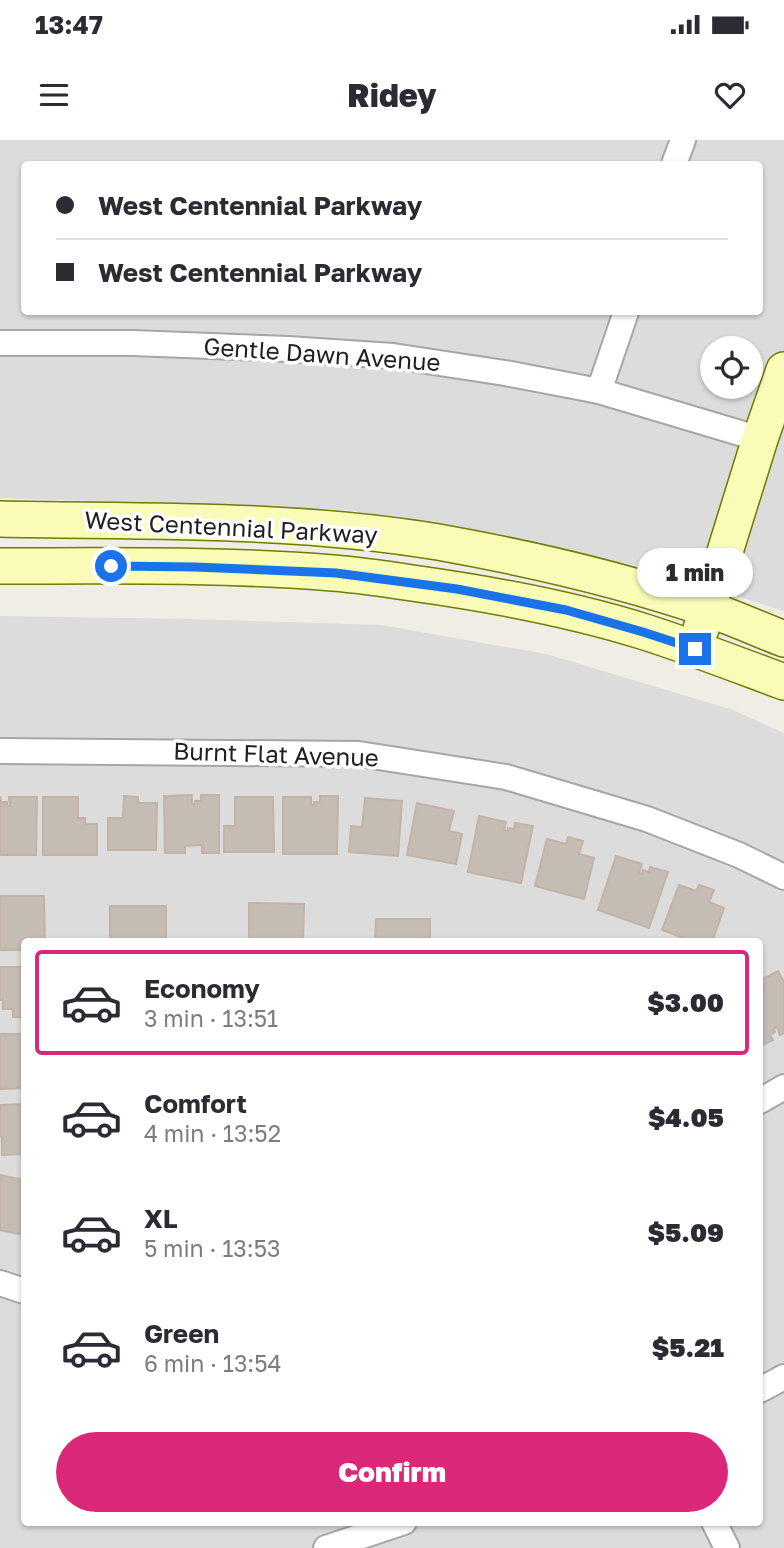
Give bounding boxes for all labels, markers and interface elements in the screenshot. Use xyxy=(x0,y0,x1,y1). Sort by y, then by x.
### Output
text: 13:47 xyxy=(35,9,103,40)
icon: menu xyxy=(35,76,73,114)
text: Ridey xyxy=(347,76,437,114)
icon: heart xyxy=(711,76,749,114)
text: West Centennial Parkway xyxy=(98,190,422,221)
text: West Centennial Parkway xyxy=(98,257,422,288)
street label: Gentle Dawn Avenue xyxy=(203,331,442,376)
map controls xyxy=(700,336,763,399)
button: locate xyxy=(700,336,763,399)
street label: West Centennial Parkway xyxy=(84,504,378,549)
callout: 1 min xyxy=(637,547,753,596)
route start xyxy=(95,550,127,582)
text: 1 min xyxy=(666,558,724,586)
route end xyxy=(679,633,711,665)
street label: Burnt Flat Avenue xyxy=(173,735,379,772)
icon: car xyxy=(60,971,123,1034)
text: Economy xyxy=(144,973,260,1004)
text: $3.00 xyxy=(647,987,724,1018)
text: 3 min · 13:51 xyxy=(144,1004,278,1032)
icon: car xyxy=(60,1086,123,1149)
text: Comfort xyxy=(144,1088,247,1119)
text: $4.05 xyxy=(648,1102,724,1133)
text: 4 min · 13:52 xyxy=(144,1119,281,1147)
icon: car xyxy=(60,1201,123,1264)
text: XL xyxy=(144,1203,178,1234)
text: $5.09 xyxy=(648,1217,724,1248)
text: 5 min · 13:53 xyxy=(144,1234,280,1262)
icon: car xyxy=(60,1316,123,1379)
text: Green xyxy=(144,1318,219,1349)
text: $5.21 xyxy=(652,1332,724,1363)
text: 6 min · 13:54 xyxy=(144,1349,282,1377)
button: Confirm xyxy=(56,1432,728,1512)

